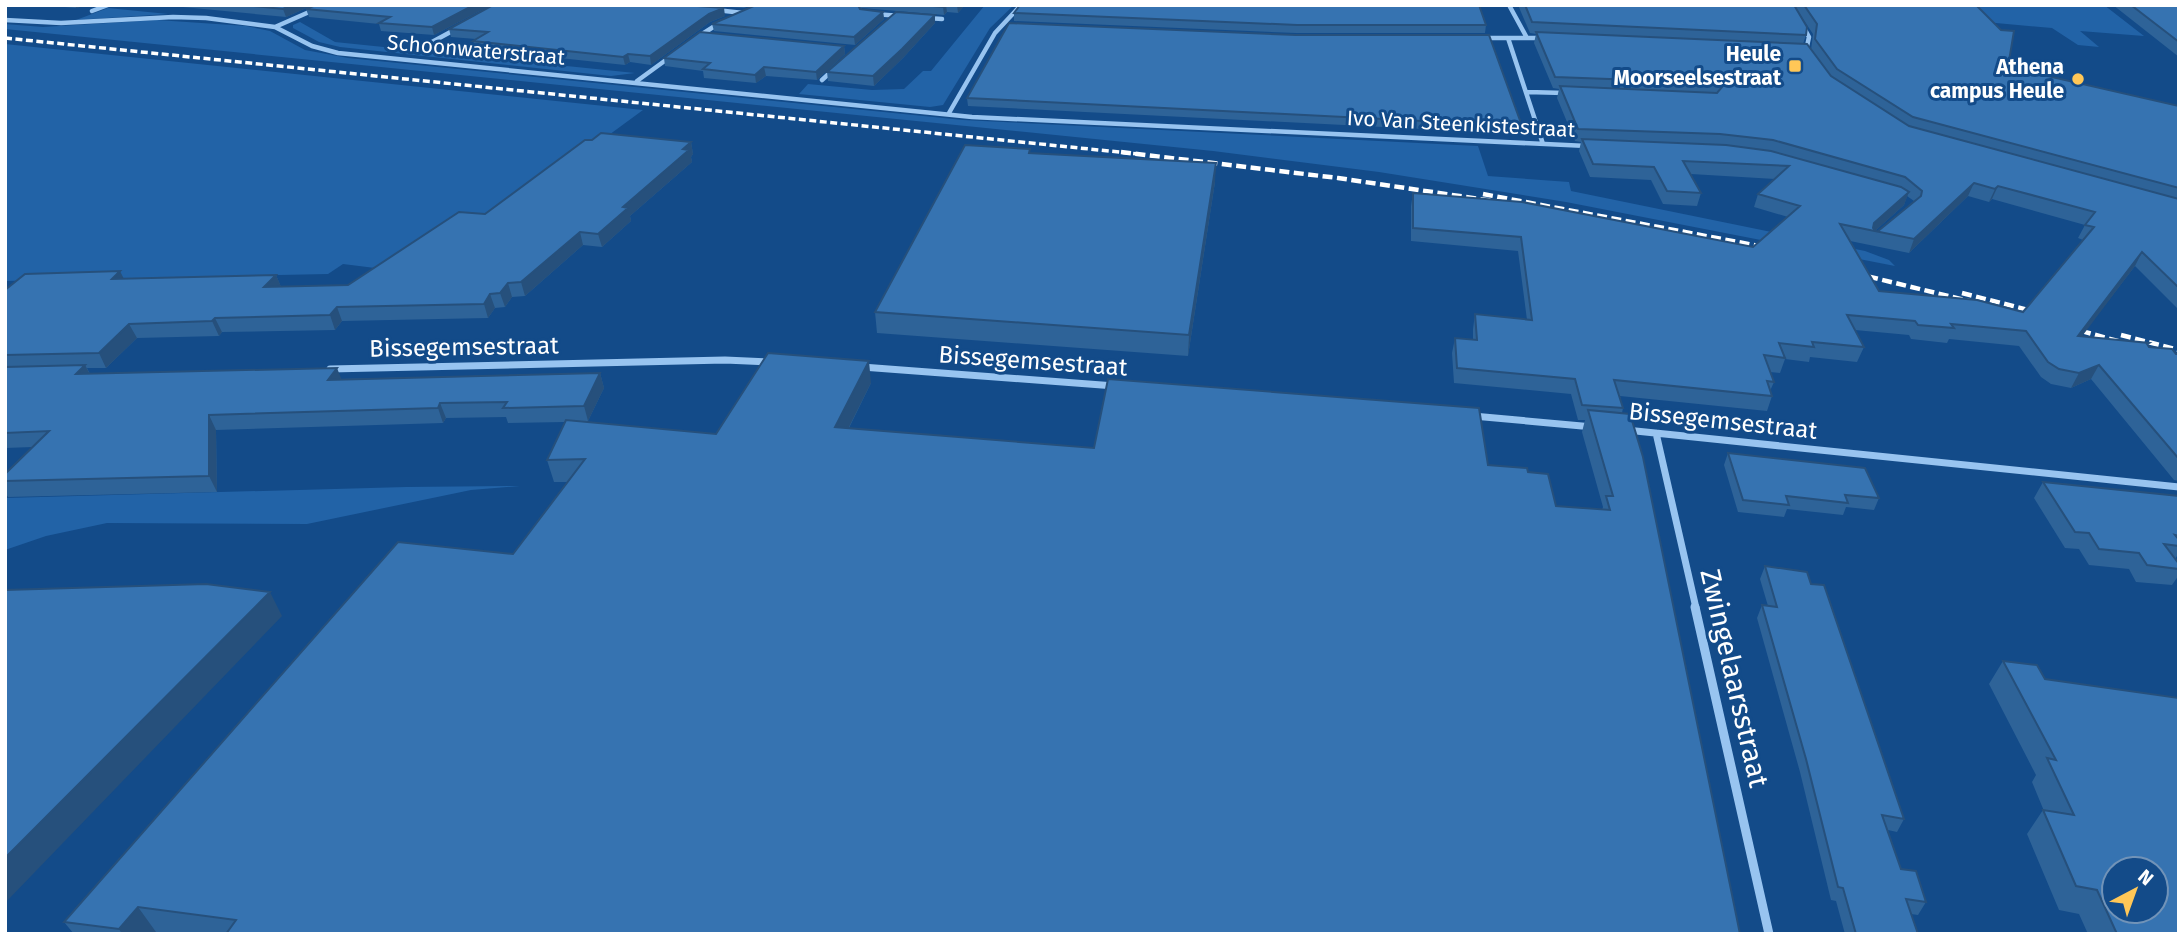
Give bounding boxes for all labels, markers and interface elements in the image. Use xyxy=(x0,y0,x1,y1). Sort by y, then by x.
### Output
street label: Schoonwaterstraat xyxy=(386,29,566,71)
place label: Heule Moorseelsestraat xyxy=(1614,41,1782,91)
place label: Athena campus Heule xyxy=(1930,54,2064,104)
marker: Heule Moorseelsestraat xyxy=(1787,58,1803,74)
marker: Athena campus Heule xyxy=(2070,71,2086,87)
street label: Ivo Van Steenkistestraat xyxy=(1346,105,1576,143)
street label: Bissegemsestraat xyxy=(369,331,559,363)
street label: Bissegemsestraat xyxy=(937,340,1129,382)
street label: Bissegemsestraat xyxy=(1627,397,1819,445)
street label: Zwingelaarsstraat xyxy=(1693,566,1776,791)
north arrow xyxy=(2100,855,2170,925)
text: N xyxy=(2134,865,2158,890)

